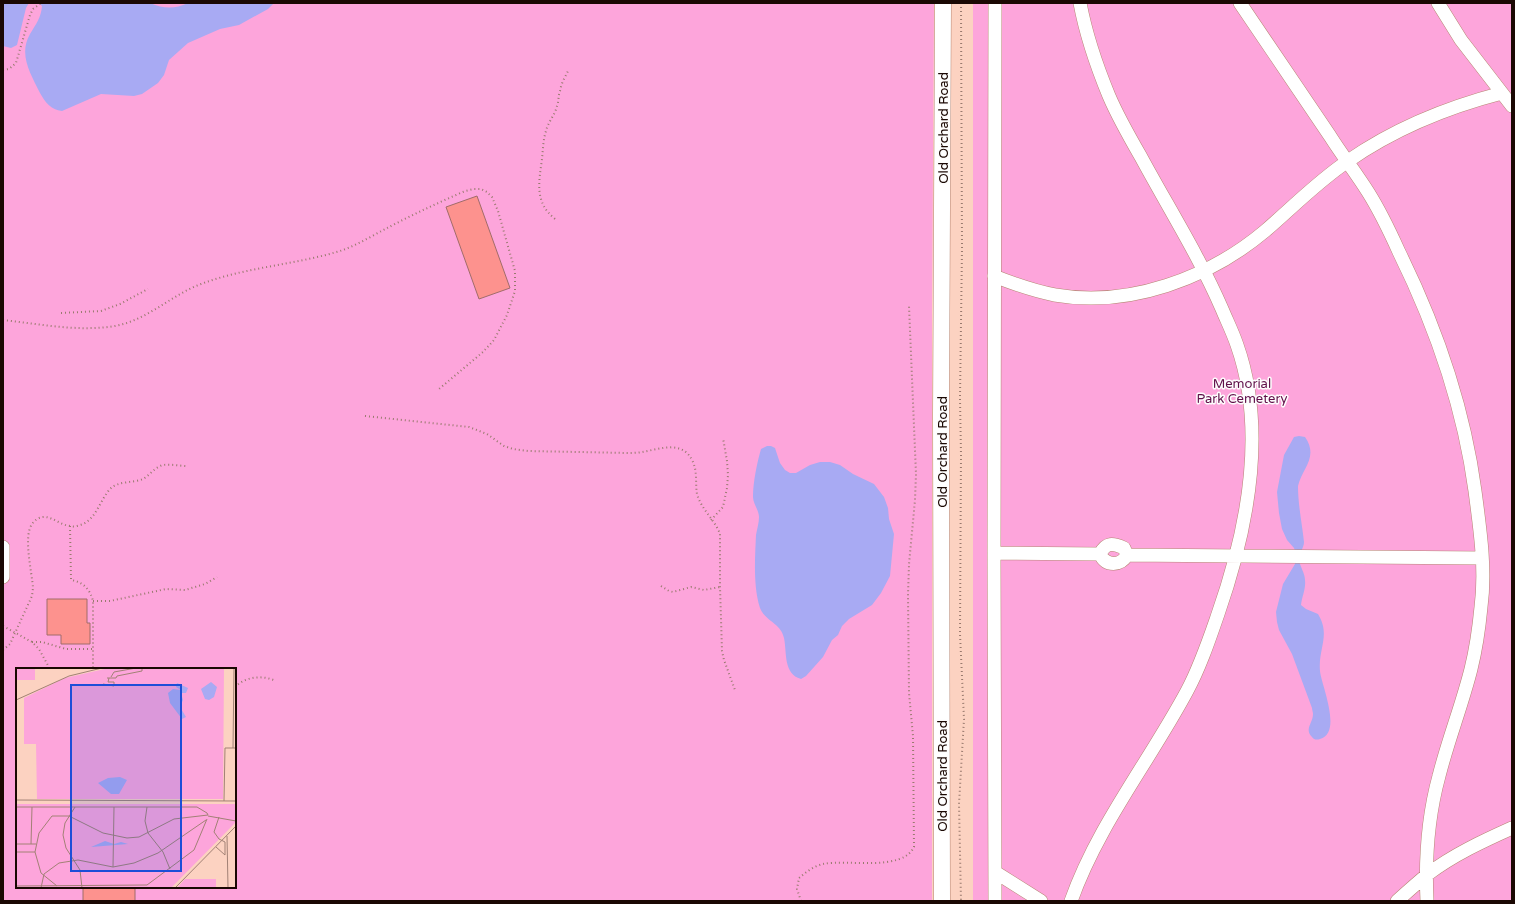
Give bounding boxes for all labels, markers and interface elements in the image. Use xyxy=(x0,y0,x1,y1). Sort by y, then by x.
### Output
street label: Old Orchard Road xyxy=(936,72,952,184)
park label: Memorial Park Cemetery xyxy=(1197,376,1287,407)
street label: Old Orchard Road xyxy=(935,396,951,508)
inset map xyxy=(16,668,236,888)
street label: Old Orchard Road xyxy=(935,720,951,832)

